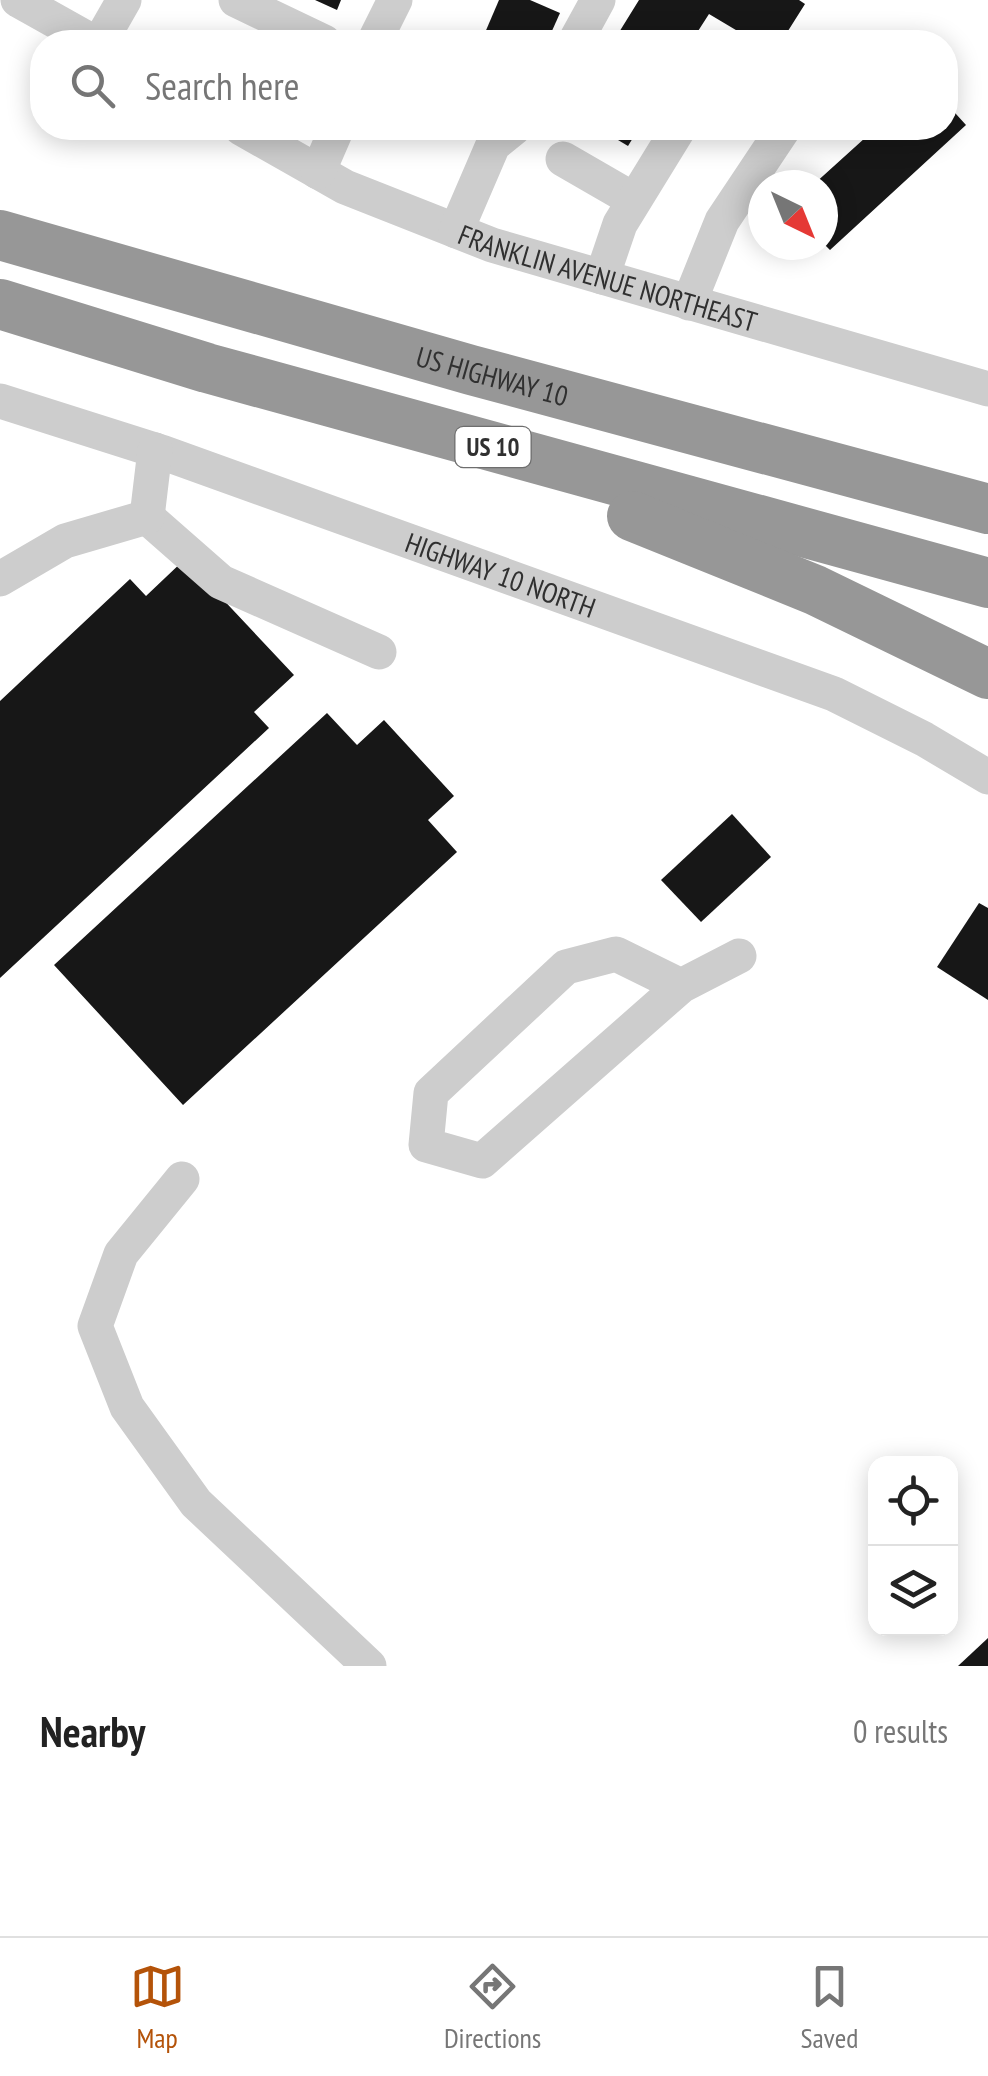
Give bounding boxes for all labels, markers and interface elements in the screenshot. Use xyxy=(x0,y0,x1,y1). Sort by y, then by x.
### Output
search box xyxy=(30,30,958,140)
icon: search xyxy=(65,58,120,113)
text: Search here xyxy=(145,61,299,110)
north arrow xyxy=(748,170,838,260)
street label: FRANKLIN AVENUE NORTHEAST xyxy=(453,215,762,340)
street label: US HIGHWAY 10 xyxy=(412,337,572,414)
road number: US 10 xyxy=(456,427,530,467)
street label: HIGHWAY 10 NORTH xyxy=(401,523,601,625)
map controls xyxy=(868,1456,958,1636)
button: locate xyxy=(868,1456,958,1546)
button: layers xyxy=(868,1546,958,1636)
text: Nearby xyxy=(40,1704,145,1759)
text: 0 results xyxy=(853,1710,948,1752)
tab: Map xyxy=(130,1959,185,2056)
tab: Directions xyxy=(444,1959,541,2056)
tab: Saved xyxy=(801,1959,858,2056)

